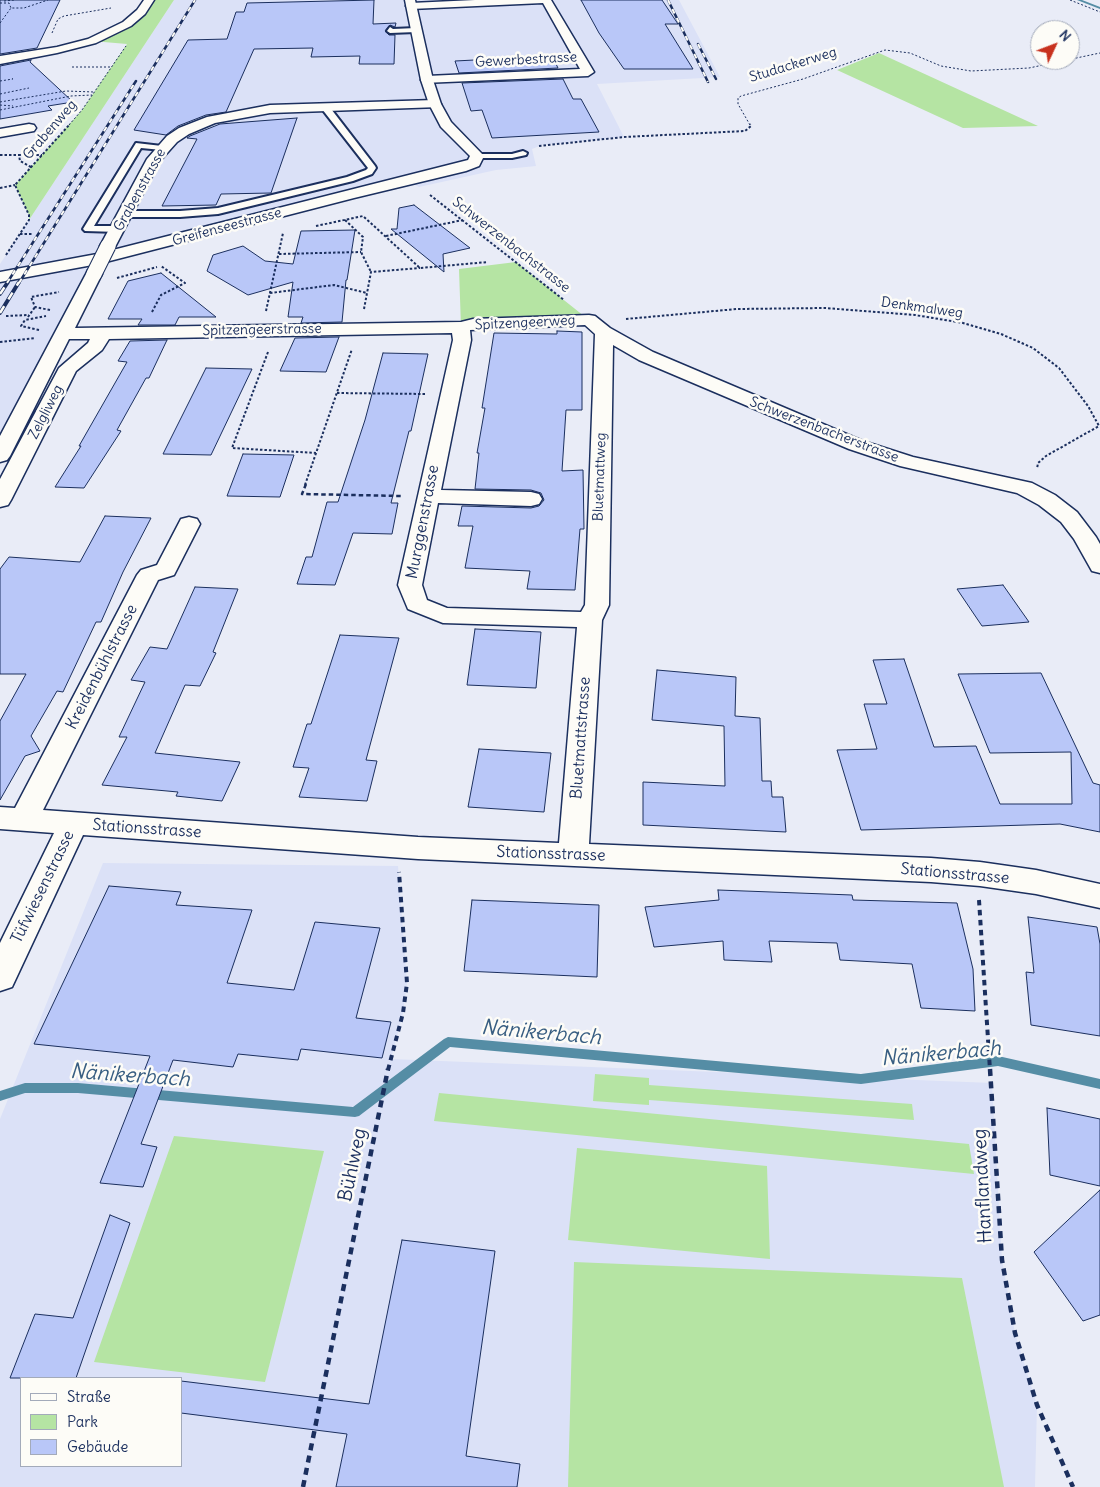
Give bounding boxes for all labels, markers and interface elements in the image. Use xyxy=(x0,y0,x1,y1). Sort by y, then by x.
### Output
north arrow xyxy=(1030,20,1080,70)
text: N xyxy=(1055,26,1075,45)
street label: Studackerweg xyxy=(747,44,839,86)
street label: Gewerbestrasse xyxy=(475,49,577,71)
street label: Grabenweg xyxy=(20,97,80,163)
street label: Grabenstrasse xyxy=(110,146,170,234)
street label: Schwerzenbachstrasse xyxy=(449,194,573,296)
street label: Greifenseestrasse xyxy=(171,204,283,250)
street label: Denkmalweg xyxy=(880,294,964,322)
street label: Spitzengeerweg xyxy=(474,312,576,334)
street label: Spitzengeerstrasse xyxy=(202,321,322,339)
street label: Zelgliweg xyxy=(25,382,67,442)
street label: Schwerzenbacherstrasse xyxy=(747,394,901,466)
street label: Bluetmattweg xyxy=(590,432,610,522)
street label: Murggenstrasse xyxy=(403,463,443,581)
street label: Kreidenbühlstrasse xyxy=(62,601,142,733)
street label: Bluetmattstrasse xyxy=(567,676,595,800)
street label: Stationsstrasse xyxy=(92,816,202,842)
street label: Tüfwiesenstrasse xyxy=(7,827,79,947)
street label: Stationsstrasse xyxy=(496,843,606,865)
street label: Stationsstrasse xyxy=(900,860,1010,888)
water label: Nänikerbach xyxy=(480,1015,602,1051)
water label: Nänikerbach xyxy=(880,1036,1002,1072)
water label: Nänikerbach xyxy=(69,1059,191,1093)
street label: Bühlweg xyxy=(334,1126,372,1204)
street label: Hanflandweg xyxy=(969,1128,997,1244)
legend xyxy=(20,1377,182,1467)
text: Straße xyxy=(67,1387,111,1406)
text: Park xyxy=(67,1412,98,1431)
text: Gebäude xyxy=(67,1437,128,1456)

